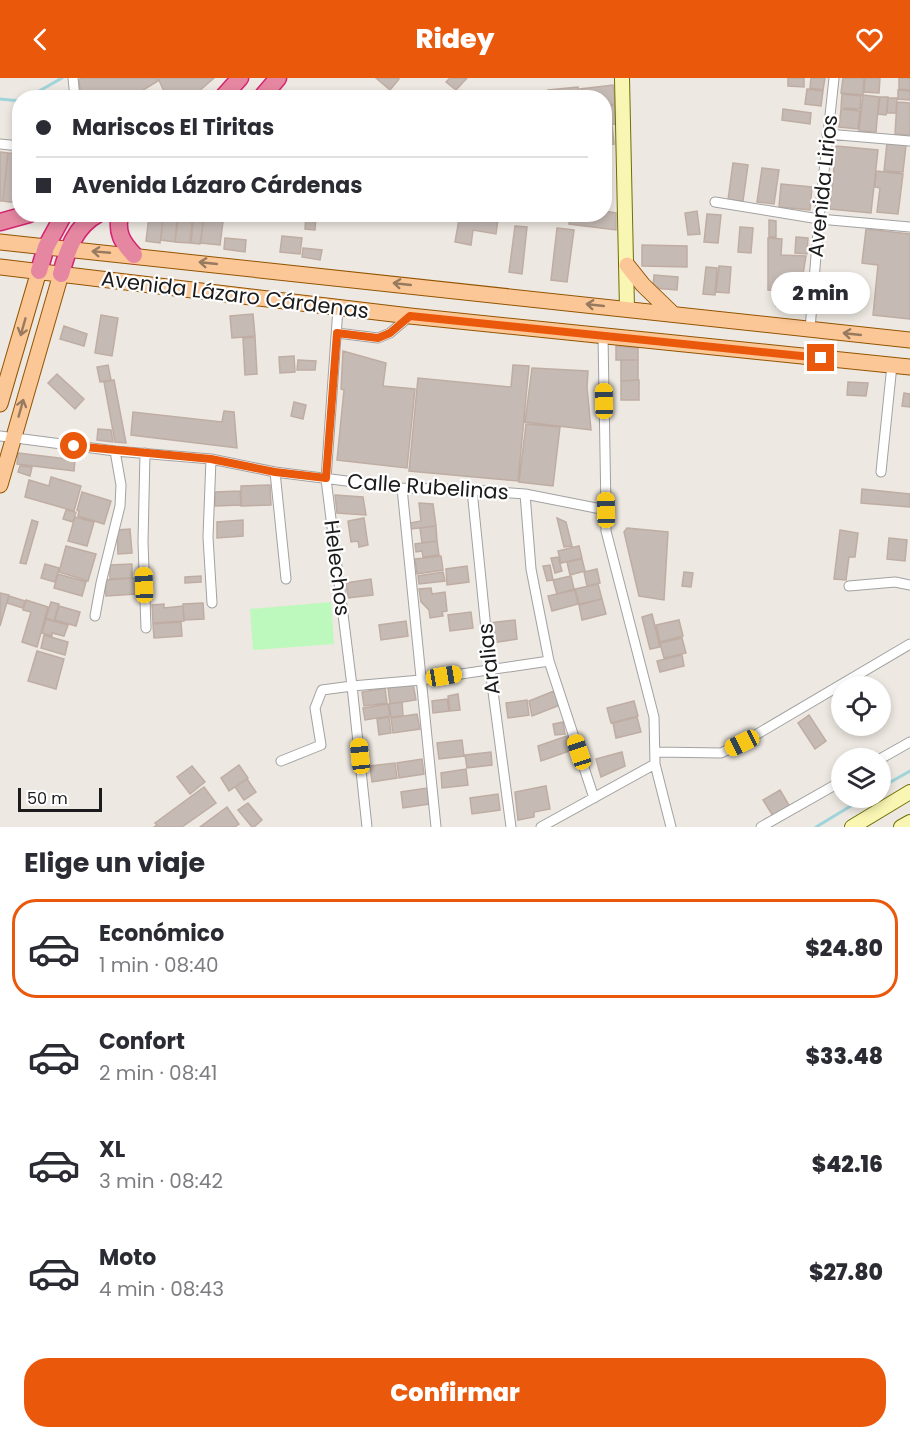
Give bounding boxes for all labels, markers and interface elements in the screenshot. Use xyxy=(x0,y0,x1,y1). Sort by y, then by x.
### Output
text: Ridey xyxy=(416,20,494,57)
icon: back xyxy=(24,23,57,56)
icon: heart xyxy=(853,23,886,56)
text: Mariscos El Tiritas xyxy=(72,112,274,143)
street label: Avenida Lirios xyxy=(801,113,844,259)
text: Avenida Lázaro Cárdenas xyxy=(72,170,362,201)
one-way arrow xyxy=(91,246,111,257)
one-way arrow xyxy=(198,257,218,268)
street label: Avenida Lázaro Cárdenas xyxy=(100,264,371,325)
callout: 2 min xyxy=(772,271,870,313)
one-way arrow xyxy=(392,278,412,289)
text: 2 min xyxy=(792,279,849,307)
one-way arrow xyxy=(586,299,606,310)
one-way arrow xyxy=(17,317,28,336)
one-way arrow xyxy=(842,328,862,339)
route end xyxy=(807,344,834,371)
car xyxy=(595,383,613,419)
one-way arrow xyxy=(16,399,27,418)
route start xyxy=(60,432,87,459)
street label: Calle Rubelinas xyxy=(346,466,510,507)
car xyxy=(597,492,615,528)
street label: Helechos xyxy=(317,518,358,618)
car xyxy=(134,567,154,603)
street label: Aralias xyxy=(470,622,507,696)
car xyxy=(425,664,463,688)
map controls xyxy=(831,676,891,808)
button: locate xyxy=(831,676,891,736)
car xyxy=(722,727,762,759)
car xyxy=(565,732,593,772)
car xyxy=(349,737,371,775)
button: layers xyxy=(831,748,891,808)
scale bar xyxy=(18,785,102,812)
text: 50 m xyxy=(27,787,68,810)
text: Elige un viaje xyxy=(24,844,205,881)
text: Económico xyxy=(99,918,224,949)
icon: car xyxy=(27,922,81,976)
text: $24.80 xyxy=(805,933,883,964)
text: 1 min · 08:40 xyxy=(99,951,219,979)
text: Confort xyxy=(99,1026,185,1057)
icon: car xyxy=(27,1030,81,1084)
text: $33.48 xyxy=(805,1041,883,1072)
text: 2 min · 08:41 xyxy=(99,1059,218,1087)
text: XL xyxy=(99,1134,125,1165)
icon: car xyxy=(27,1138,81,1192)
text: $42.16 xyxy=(812,1149,883,1180)
text: 3 min · 08:42 xyxy=(99,1167,223,1195)
text: Moto xyxy=(99,1242,156,1273)
icon: car xyxy=(27,1246,81,1300)
text: $27.80 xyxy=(809,1257,883,1288)
text: 4 min · 08:43 xyxy=(99,1275,224,1303)
button: Confirmar xyxy=(24,1358,886,1427)

